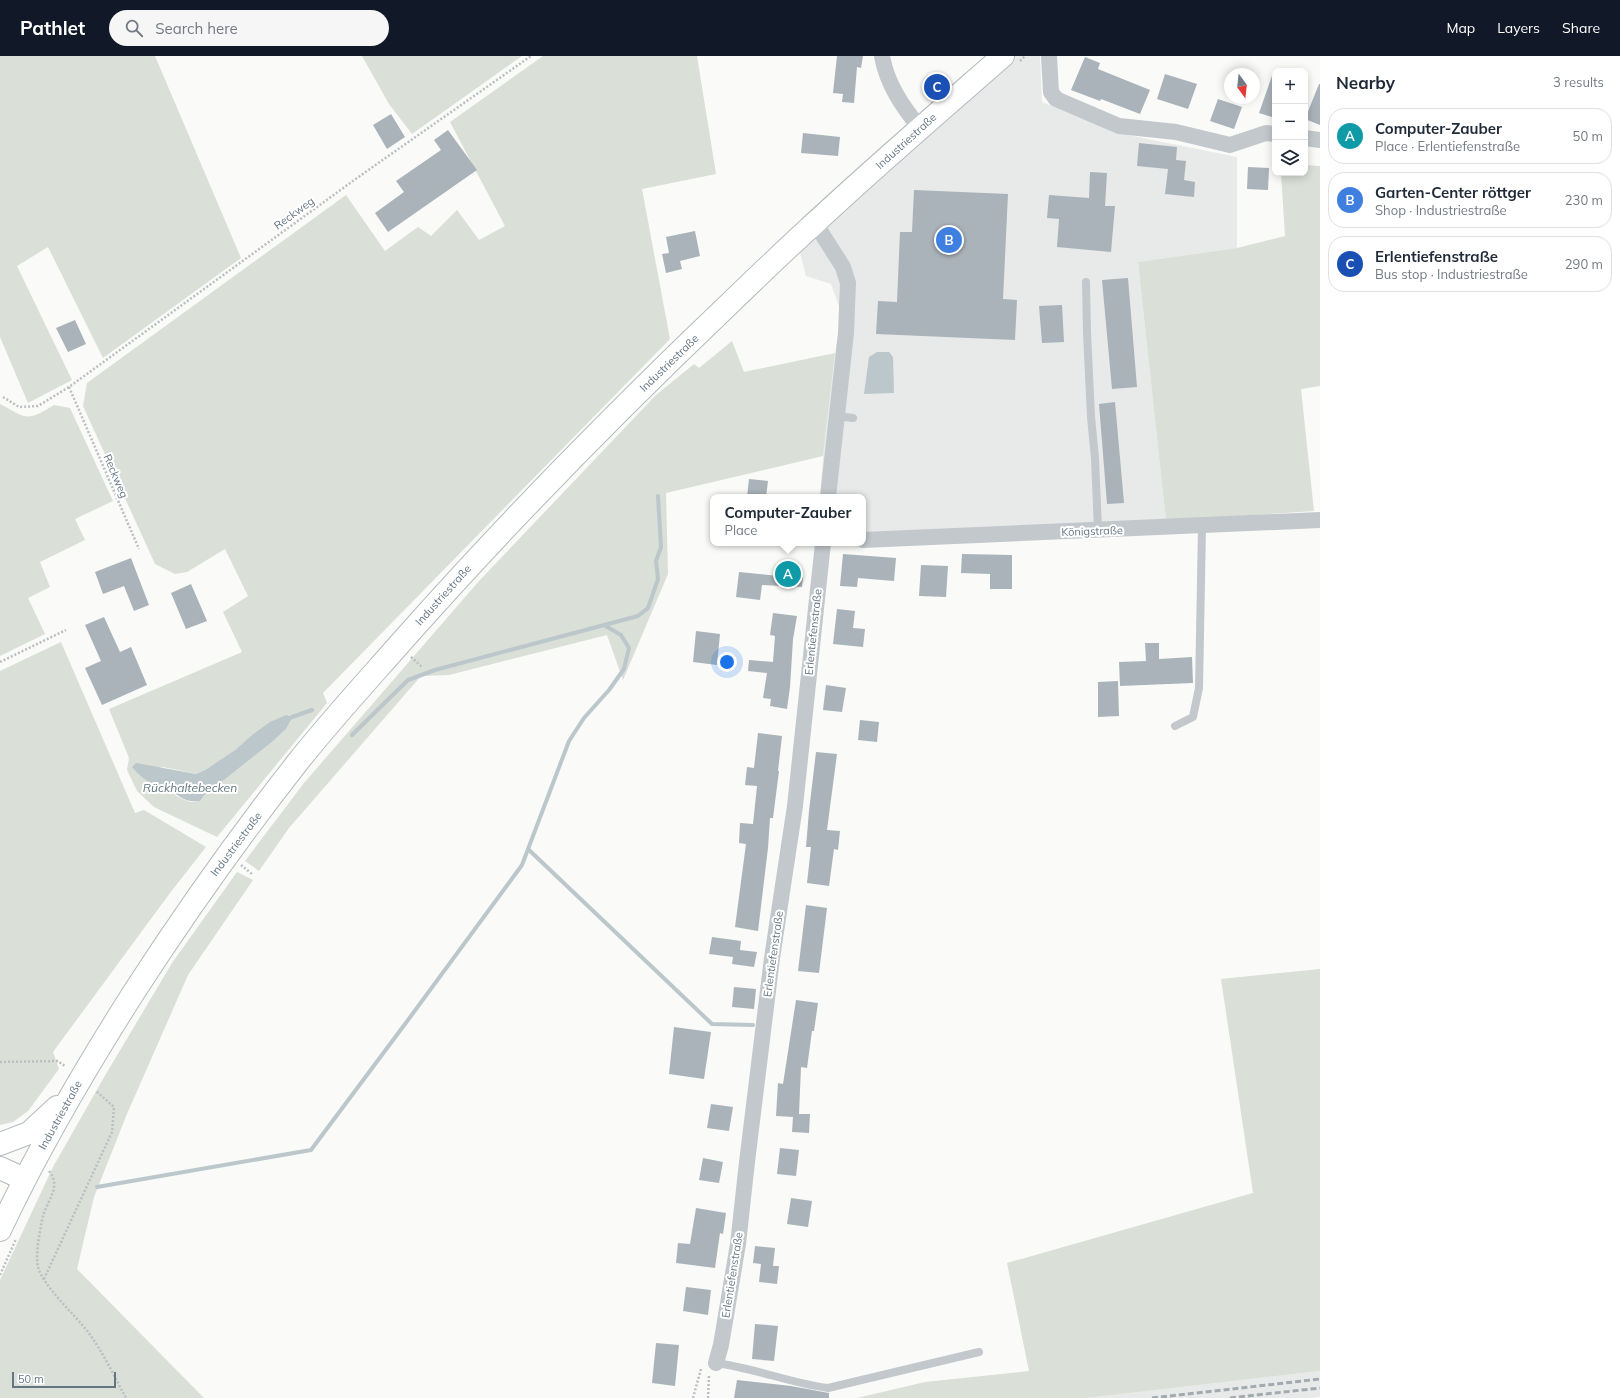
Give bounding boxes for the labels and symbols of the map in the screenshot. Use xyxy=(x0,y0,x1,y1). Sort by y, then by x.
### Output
north arrow xyxy=(1224,68,1260,104)
pin: C xyxy=(924,72,950,102)
street label: Industriestraße xyxy=(873,110,939,172)
street label: Reckweg xyxy=(271,194,317,232)
pin: B xyxy=(936,225,962,255)
street label: Industriestraße xyxy=(636,331,702,395)
street label: Reckweg xyxy=(100,452,132,500)
street label: Königstraße xyxy=(1061,523,1123,539)
pin: A xyxy=(775,559,801,589)
street label: Industriestraße xyxy=(412,562,474,628)
street label: Erlentiefenstraße xyxy=(802,588,824,676)
your location xyxy=(717,652,737,672)
water label: Rückhaltebecken xyxy=(143,780,237,795)
street label: Industriestraße xyxy=(207,809,265,879)
street label: Erlentiefenstraße xyxy=(760,910,786,998)
street label: Industriestraße xyxy=(35,1078,85,1152)
street label: Erlentiefenstraße xyxy=(718,1231,746,1319)
scale bar xyxy=(12,1370,116,1389)

